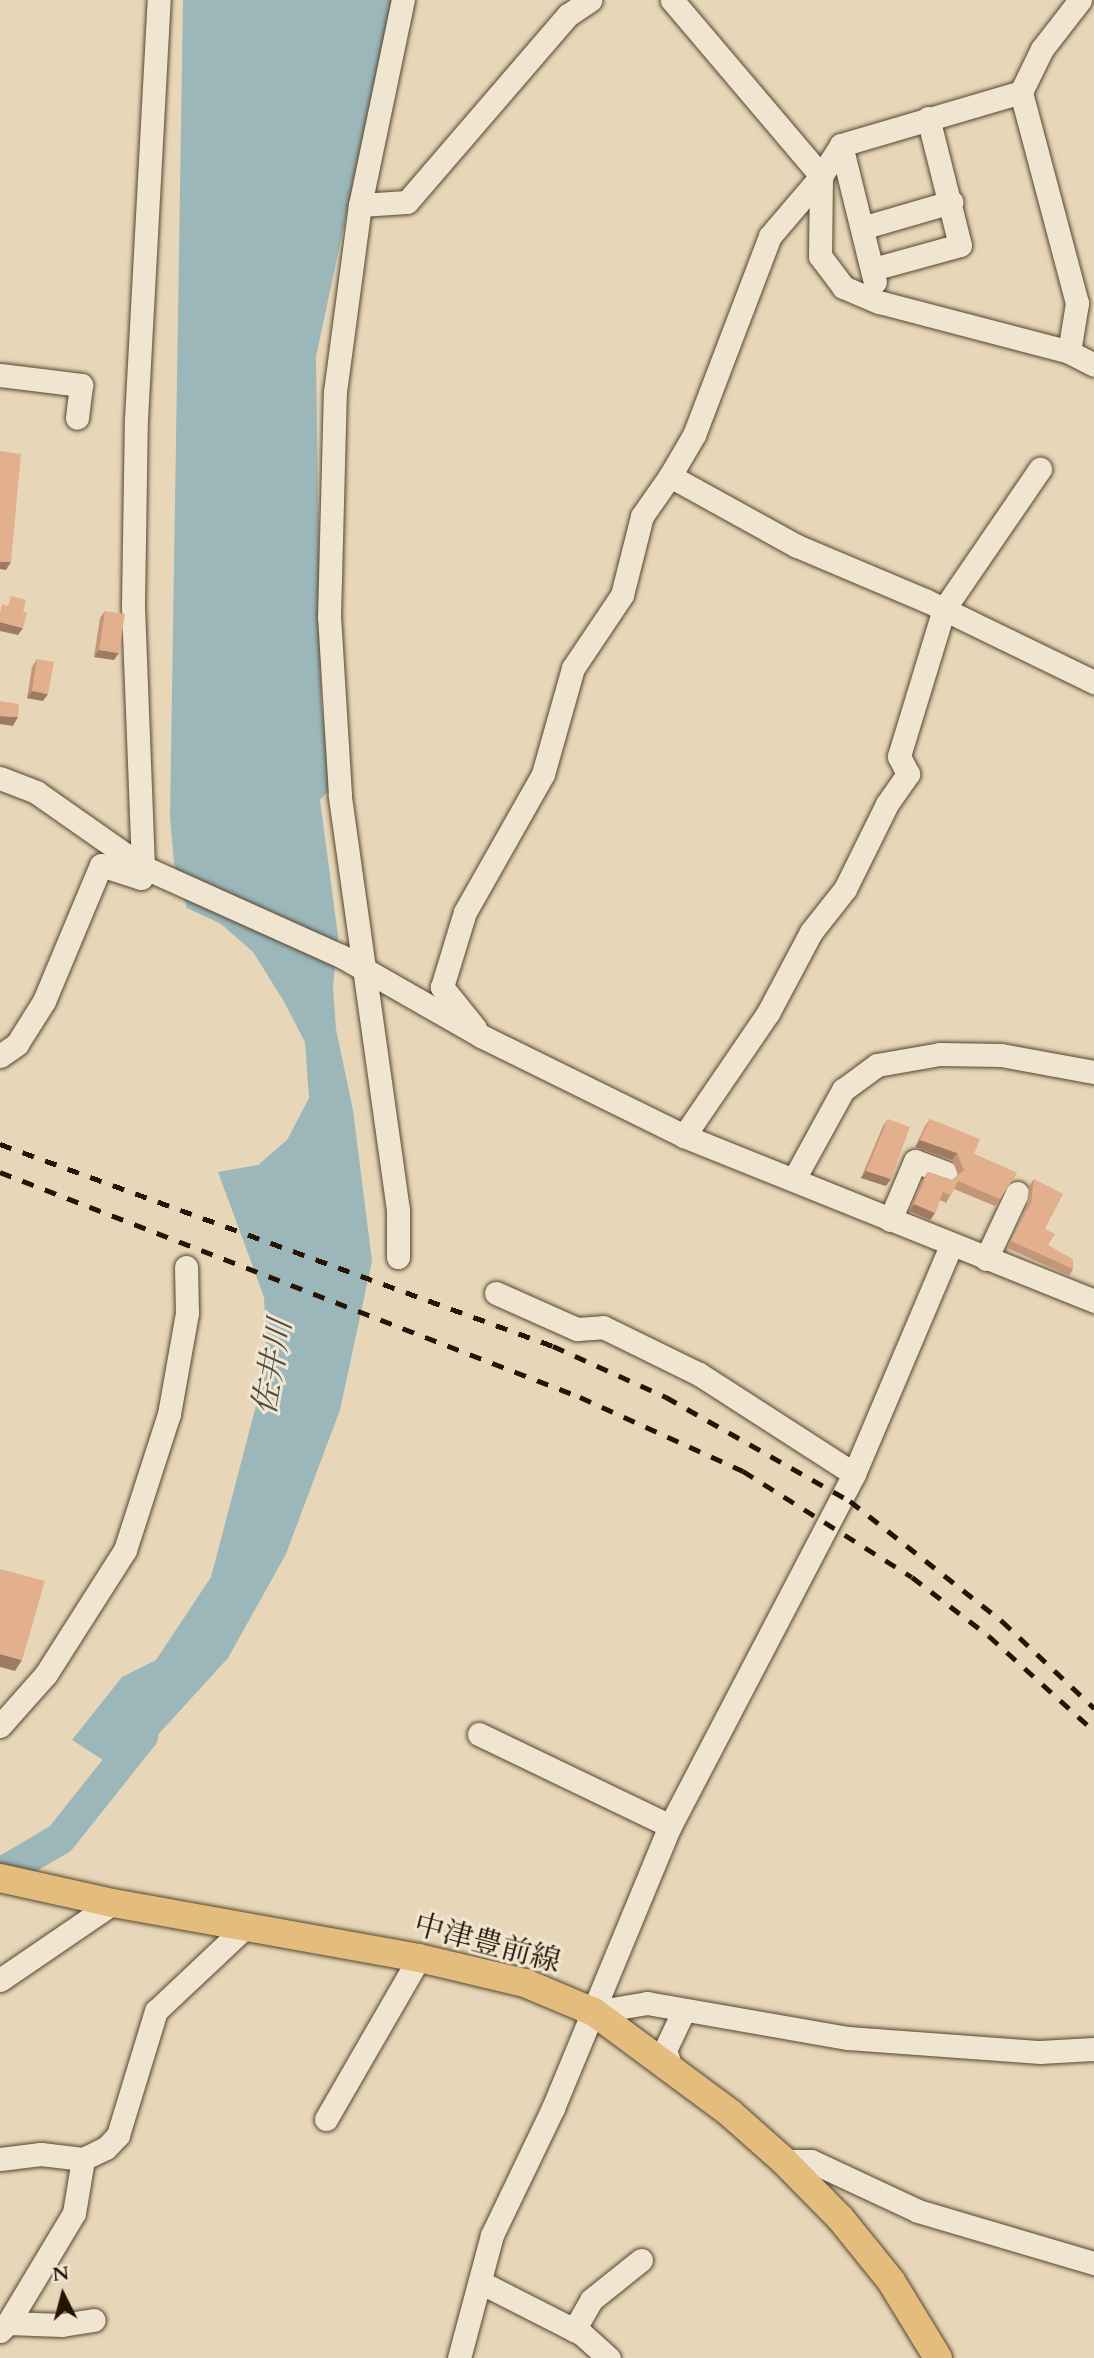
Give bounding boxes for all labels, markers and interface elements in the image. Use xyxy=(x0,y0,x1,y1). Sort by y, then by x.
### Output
water label: 佐井川 xyxy=(246,1316,300,1418)
street label: 中津豊前線 xyxy=(410,1907,564,1981)
north arrow xyxy=(28,2260,98,2330)
text: N xyxy=(51,2260,70,2288)

